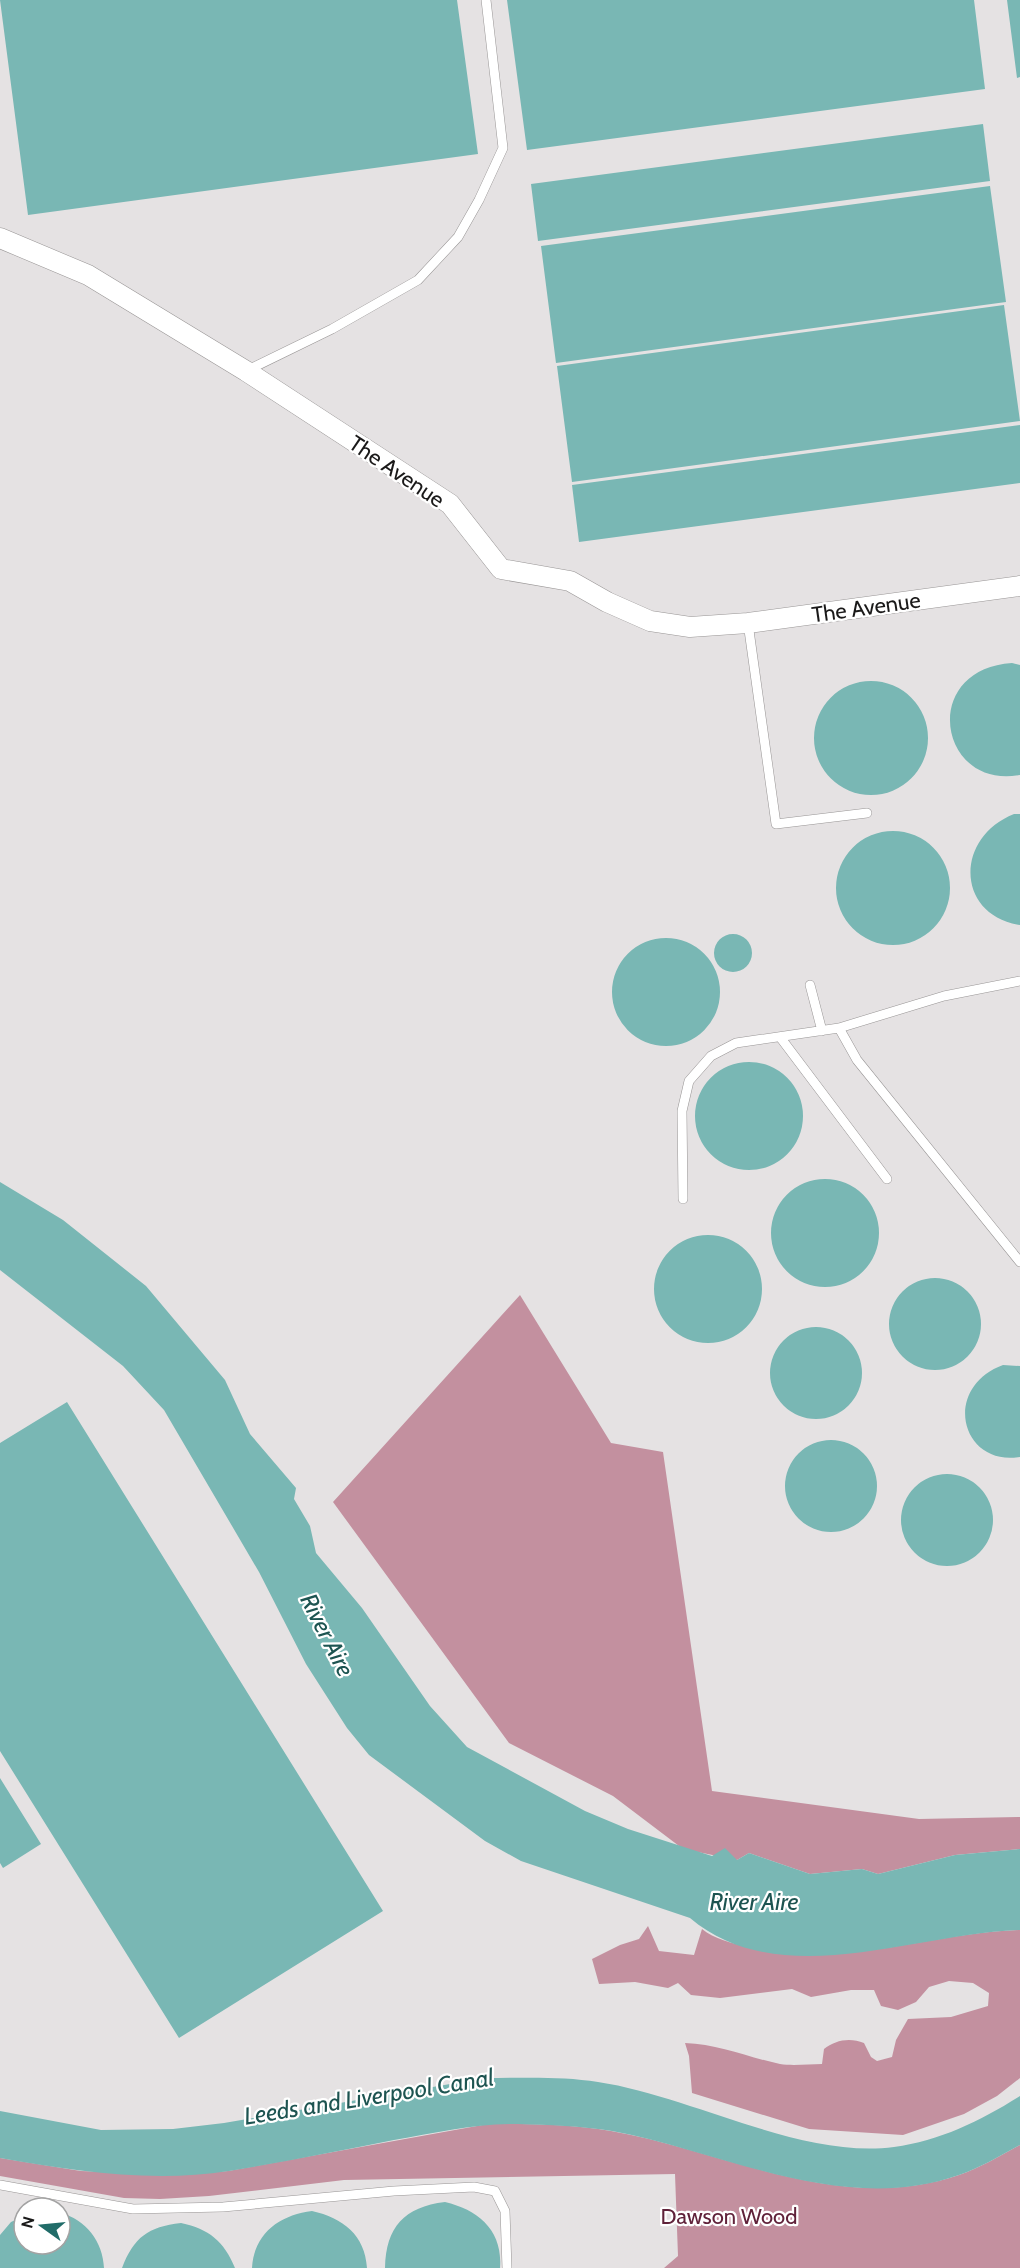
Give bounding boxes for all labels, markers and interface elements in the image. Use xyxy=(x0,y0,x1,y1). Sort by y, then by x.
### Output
street label: The Avenue xyxy=(344,430,450,513)
street label: The Avenue xyxy=(810,587,922,628)
water label: River Aire xyxy=(294,1588,361,1681)
water label: River Aire xyxy=(709,1887,799,1916)
water label: Leeds and Liverpool Canal xyxy=(242,2062,496,2131)
north arrow xyxy=(12,2196,72,2256)
park label: Dawson Wood xyxy=(661,2203,797,2230)
text: N xyxy=(17,2214,39,2230)

